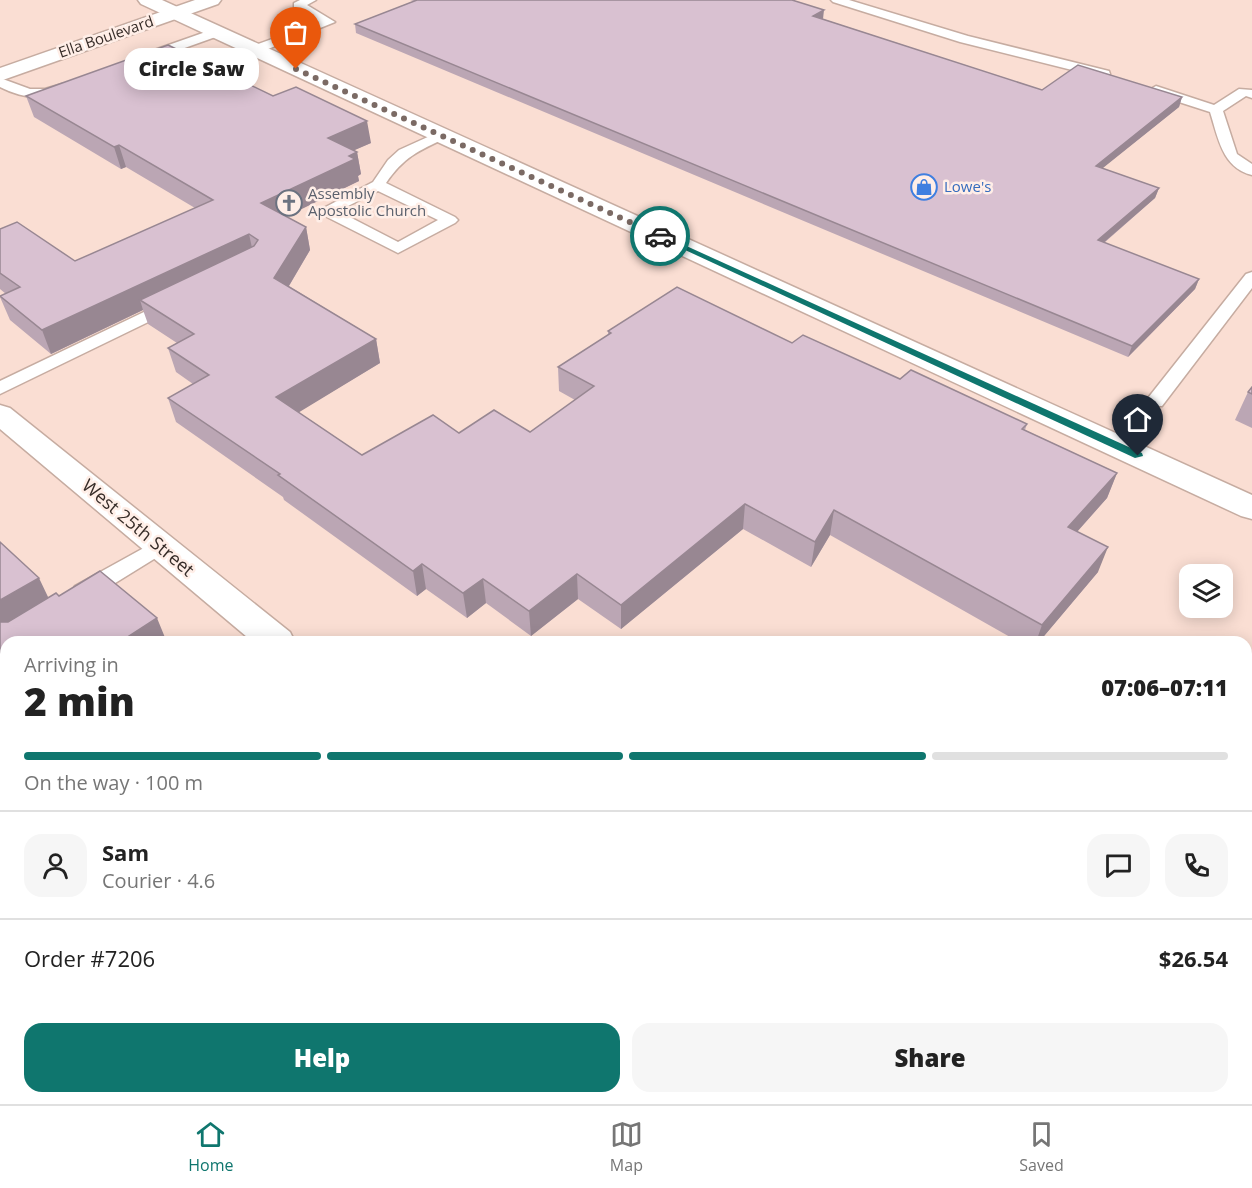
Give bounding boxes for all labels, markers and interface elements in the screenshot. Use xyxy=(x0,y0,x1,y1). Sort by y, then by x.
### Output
pin xyxy=(270,7,321,69)
street label: Ella Boulevard xyxy=(55,10,156,62)
icon: bag xyxy=(279,16,312,49)
callout: Circle Saw xyxy=(125,48,260,90)
text: Circle Saw xyxy=(139,55,244,82)
shop icon: Lowe's xyxy=(909,172,939,202)
place label: Lowe's xyxy=(944,176,991,196)
place label: Assembly Apostolic Church xyxy=(308,183,426,220)
church icon: Assembly Apostolic Church xyxy=(274,188,304,218)
courier xyxy=(630,206,690,266)
icon: car xyxy=(644,220,677,253)
pin xyxy=(1112,394,1163,456)
icon: home xyxy=(1121,403,1154,436)
street label: West 25th Street xyxy=(78,473,200,581)
map controls xyxy=(1179,564,1233,618)
button: layers xyxy=(1179,564,1233,618)
text: Arriving in xyxy=(24,651,119,678)
text: 07:06–07:11 xyxy=(1101,672,1228,702)
text: 2 min xyxy=(24,674,135,727)
text: On the way · 100 m xyxy=(24,769,203,796)
button: person xyxy=(24,834,87,897)
button: chat xyxy=(1087,834,1150,897)
button: phone xyxy=(1165,834,1228,897)
text: Sam xyxy=(102,837,149,867)
text: Courier · 4.6 xyxy=(102,867,215,894)
text: Order #7206 xyxy=(24,943,155,973)
text: $26.54 xyxy=(1159,943,1228,973)
button: Help xyxy=(24,1023,620,1092)
button: Share xyxy=(632,1023,1228,1092)
tab: Home xyxy=(188,1118,233,1176)
tab: Map xyxy=(610,1118,643,1176)
tab: Saved xyxy=(1019,1118,1064,1176)

